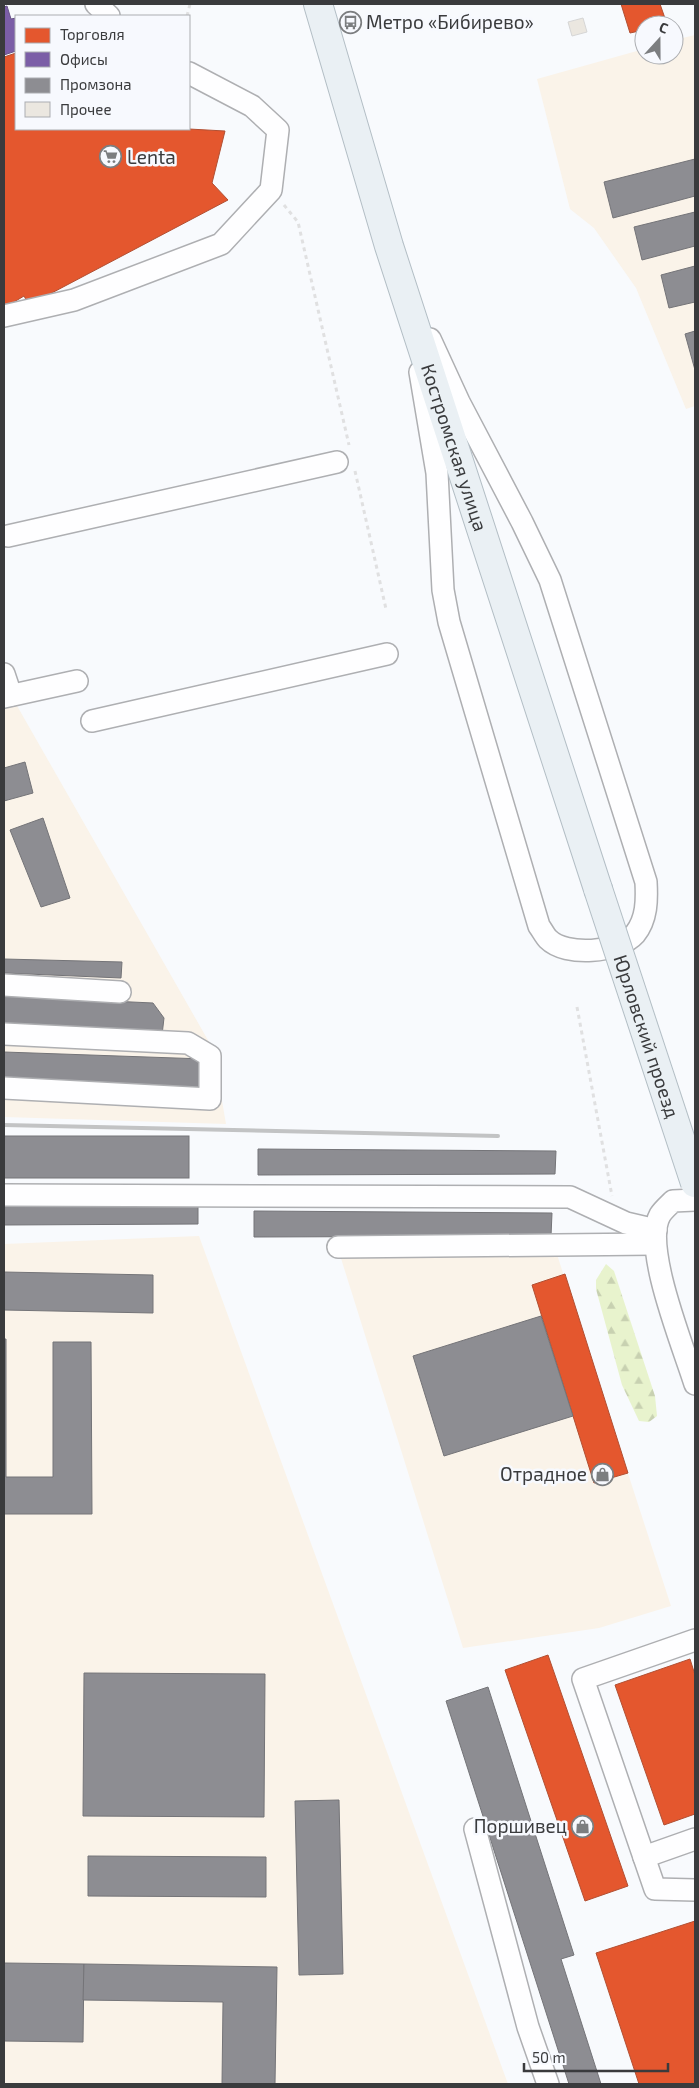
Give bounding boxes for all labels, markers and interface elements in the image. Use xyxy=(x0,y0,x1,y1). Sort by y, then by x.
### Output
bus stop icon: Метро «Бибирево» xyxy=(338,10,362,34)
place label: Метро «Бибирево» xyxy=(366,10,534,33)
legend xyxy=(15,15,190,130)
north arrow xyxy=(634,15,684,65)
text: С xyxy=(657,18,671,37)
text: Торговля xyxy=(60,25,125,43)
text: Офисы xyxy=(60,50,108,68)
text: Промзона xyxy=(60,75,132,93)
text: Прочее xyxy=(60,100,112,118)
supermarket icon: Lenta xyxy=(99,145,123,169)
place label: Lenta xyxy=(127,145,176,168)
street label: Костромская улица xyxy=(417,361,493,534)
street label: Юрловский проезд xyxy=(609,951,685,1121)
place label: Отрадное xyxy=(500,1462,587,1485)
shop icon: Отрадное xyxy=(591,1462,615,1486)
place label: Поршивец xyxy=(474,1814,567,1837)
shop icon: Поршивец xyxy=(571,1814,595,1838)
scale bar xyxy=(524,2040,668,2072)
text: 50 m xyxy=(532,2048,566,2066)

